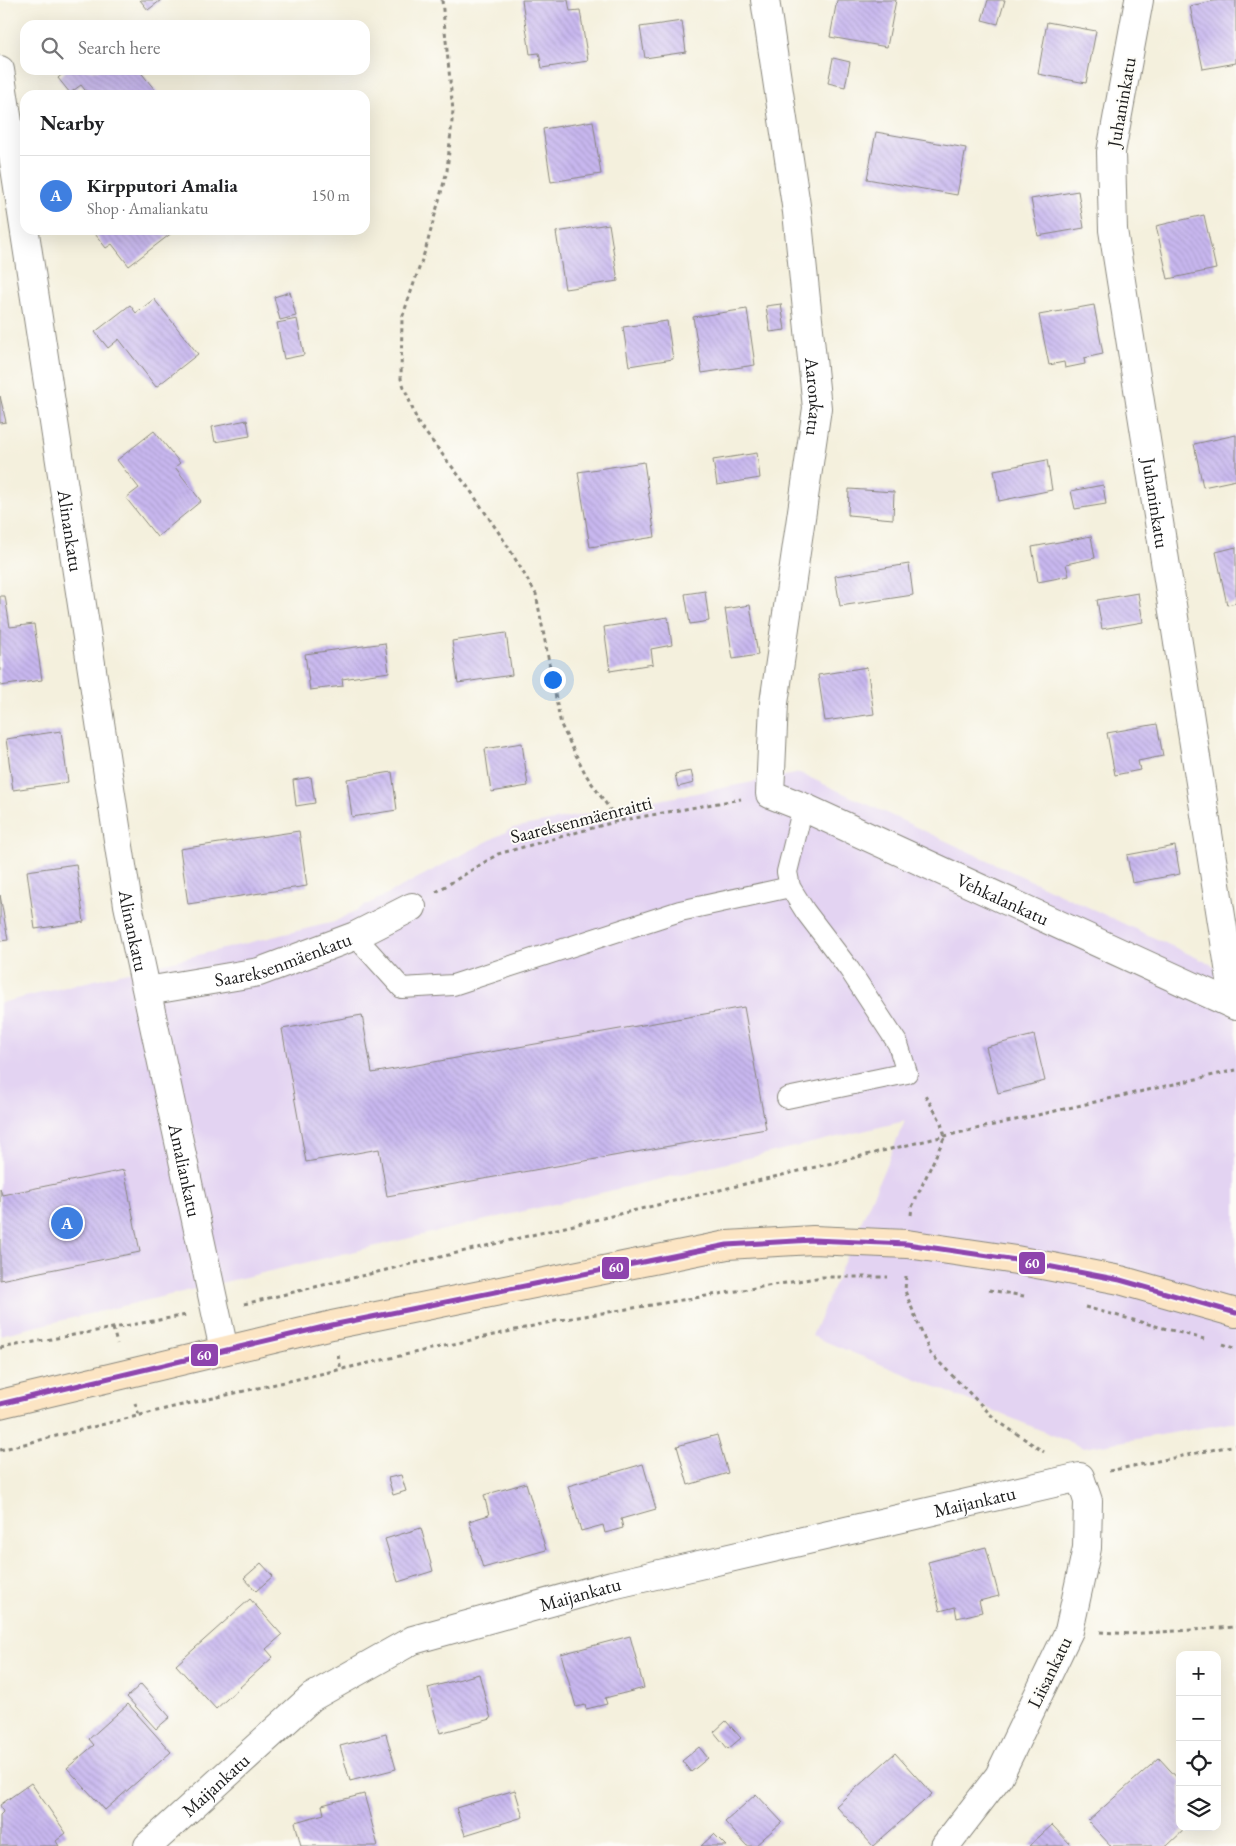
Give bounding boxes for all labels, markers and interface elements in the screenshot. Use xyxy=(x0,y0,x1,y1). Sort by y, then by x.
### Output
search box xyxy=(20,20,370,75)
icon: search xyxy=(38,34,66,62)
text: Search here xyxy=(78,35,160,60)
street label: Juhaninkatu xyxy=(1101,55,1142,151)
text: Nearby xyxy=(40,109,104,136)
text: Kirpputori Amalia xyxy=(87,173,238,198)
text: A xyxy=(50,185,62,206)
text: 150 m xyxy=(311,185,350,206)
text: Shop · Amaliankatu xyxy=(87,198,208,219)
street label: Aaronkatu xyxy=(799,355,830,438)
street label: Juhaninkatu xyxy=(1136,454,1175,550)
street label: Alinankatu xyxy=(51,487,89,573)
your location xyxy=(540,667,566,693)
street label: Saareksenmäenraitti xyxy=(508,790,655,849)
street label: Vehkalankatu xyxy=(952,867,1053,931)
street label: Alinankatu xyxy=(113,887,154,974)
street label: Saareksenmäenkatu xyxy=(213,926,355,992)
street label: Amaliankatu xyxy=(162,1120,207,1219)
pin: A xyxy=(51,1204,83,1242)
line badge: 60 xyxy=(1018,1251,1046,1275)
text: 60 xyxy=(1025,1254,1040,1272)
line badge: 60 xyxy=(601,1256,630,1280)
text: 60 xyxy=(609,1258,624,1276)
line badge: 60 xyxy=(190,1343,219,1367)
text: 60 xyxy=(197,1346,212,1364)
street label: Maijankatu xyxy=(931,1480,1018,1523)
street label: Maijankatu xyxy=(537,1571,623,1617)
street label: Liisankatu xyxy=(1021,1632,1077,1712)
map controls xyxy=(1176,1651,1221,1831)
button: + xyxy=(1176,1651,1221,1696)
button: − xyxy=(1176,1696,1221,1741)
button: locate xyxy=(1176,1741,1221,1786)
street label: Maijankatu xyxy=(176,1748,255,1822)
button: layers xyxy=(1176,1786,1221,1831)

